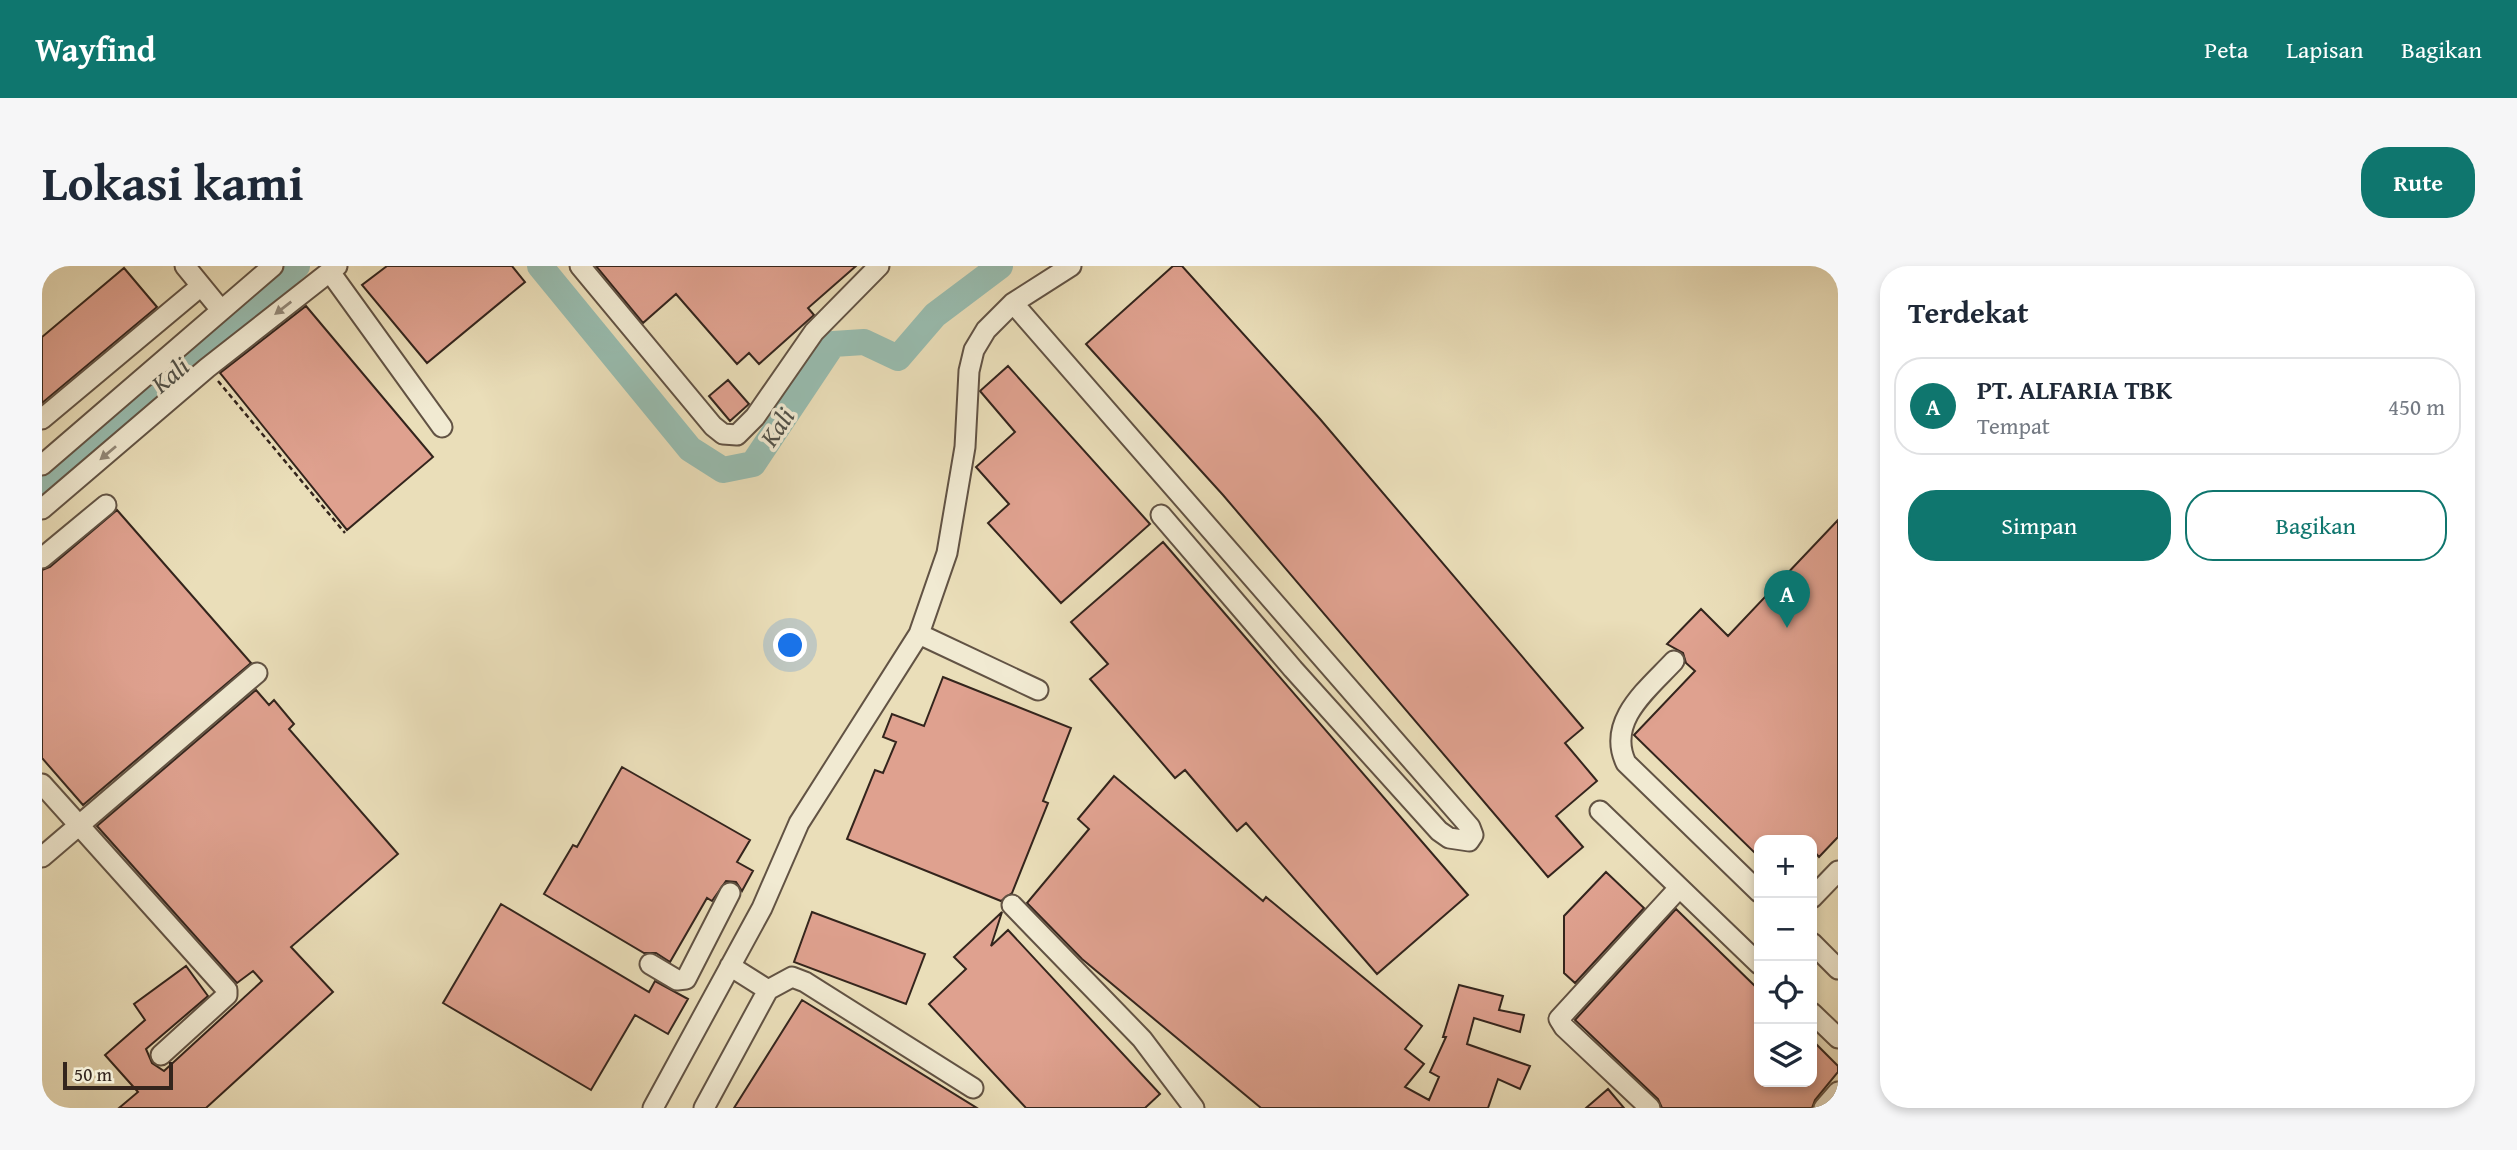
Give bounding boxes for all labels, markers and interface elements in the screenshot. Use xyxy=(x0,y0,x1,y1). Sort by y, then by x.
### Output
text: Wayfind xyxy=(35,25,156,73)
text: Peta xyxy=(2204,32,2248,67)
text: Lapisan xyxy=(2286,32,2363,67)
text: Bagikan xyxy=(2401,32,2482,67)
text: Lokasi kami xyxy=(42,146,304,218)
button: Rute xyxy=(2361,147,2475,218)
text: Terdekat xyxy=(1908,290,2028,334)
one-way arrow xyxy=(274,300,292,315)
water label: Kali xyxy=(141,347,198,403)
text: PT. ALFARIA TBK xyxy=(1977,370,2172,409)
text: A xyxy=(1926,390,1940,423)
text: 450 m xyxy=(2388,390,2445,423)
water label: Kali xyxy=(749,399,804,455)
text: Tempat xyxy=(1977,409,2050,442)
one-way arrow xyxy=(99,445,116,460)
button: Simpan xyxy=(1908,490,2171,561)
button: Bagikan xyxy=(2185,490,2447,561)
pin: A xyxy=(1764,570,1810,628)
your location xyxy=(773,628,807,662)
map controls xyxy=(1754,835,1817,1087)
button: + xyxy=(1754,835,1817,898)
button: − xyxy=(1754,898,1817,961)
button: locate xyxy=(1754,961,1817,1024)
button: layers xyxy=(1754,1024,1817,1087)
scale bar xyxy=(63,1059,173,1091)
text: 50 m xyxy=(74,1060,112,1088)

